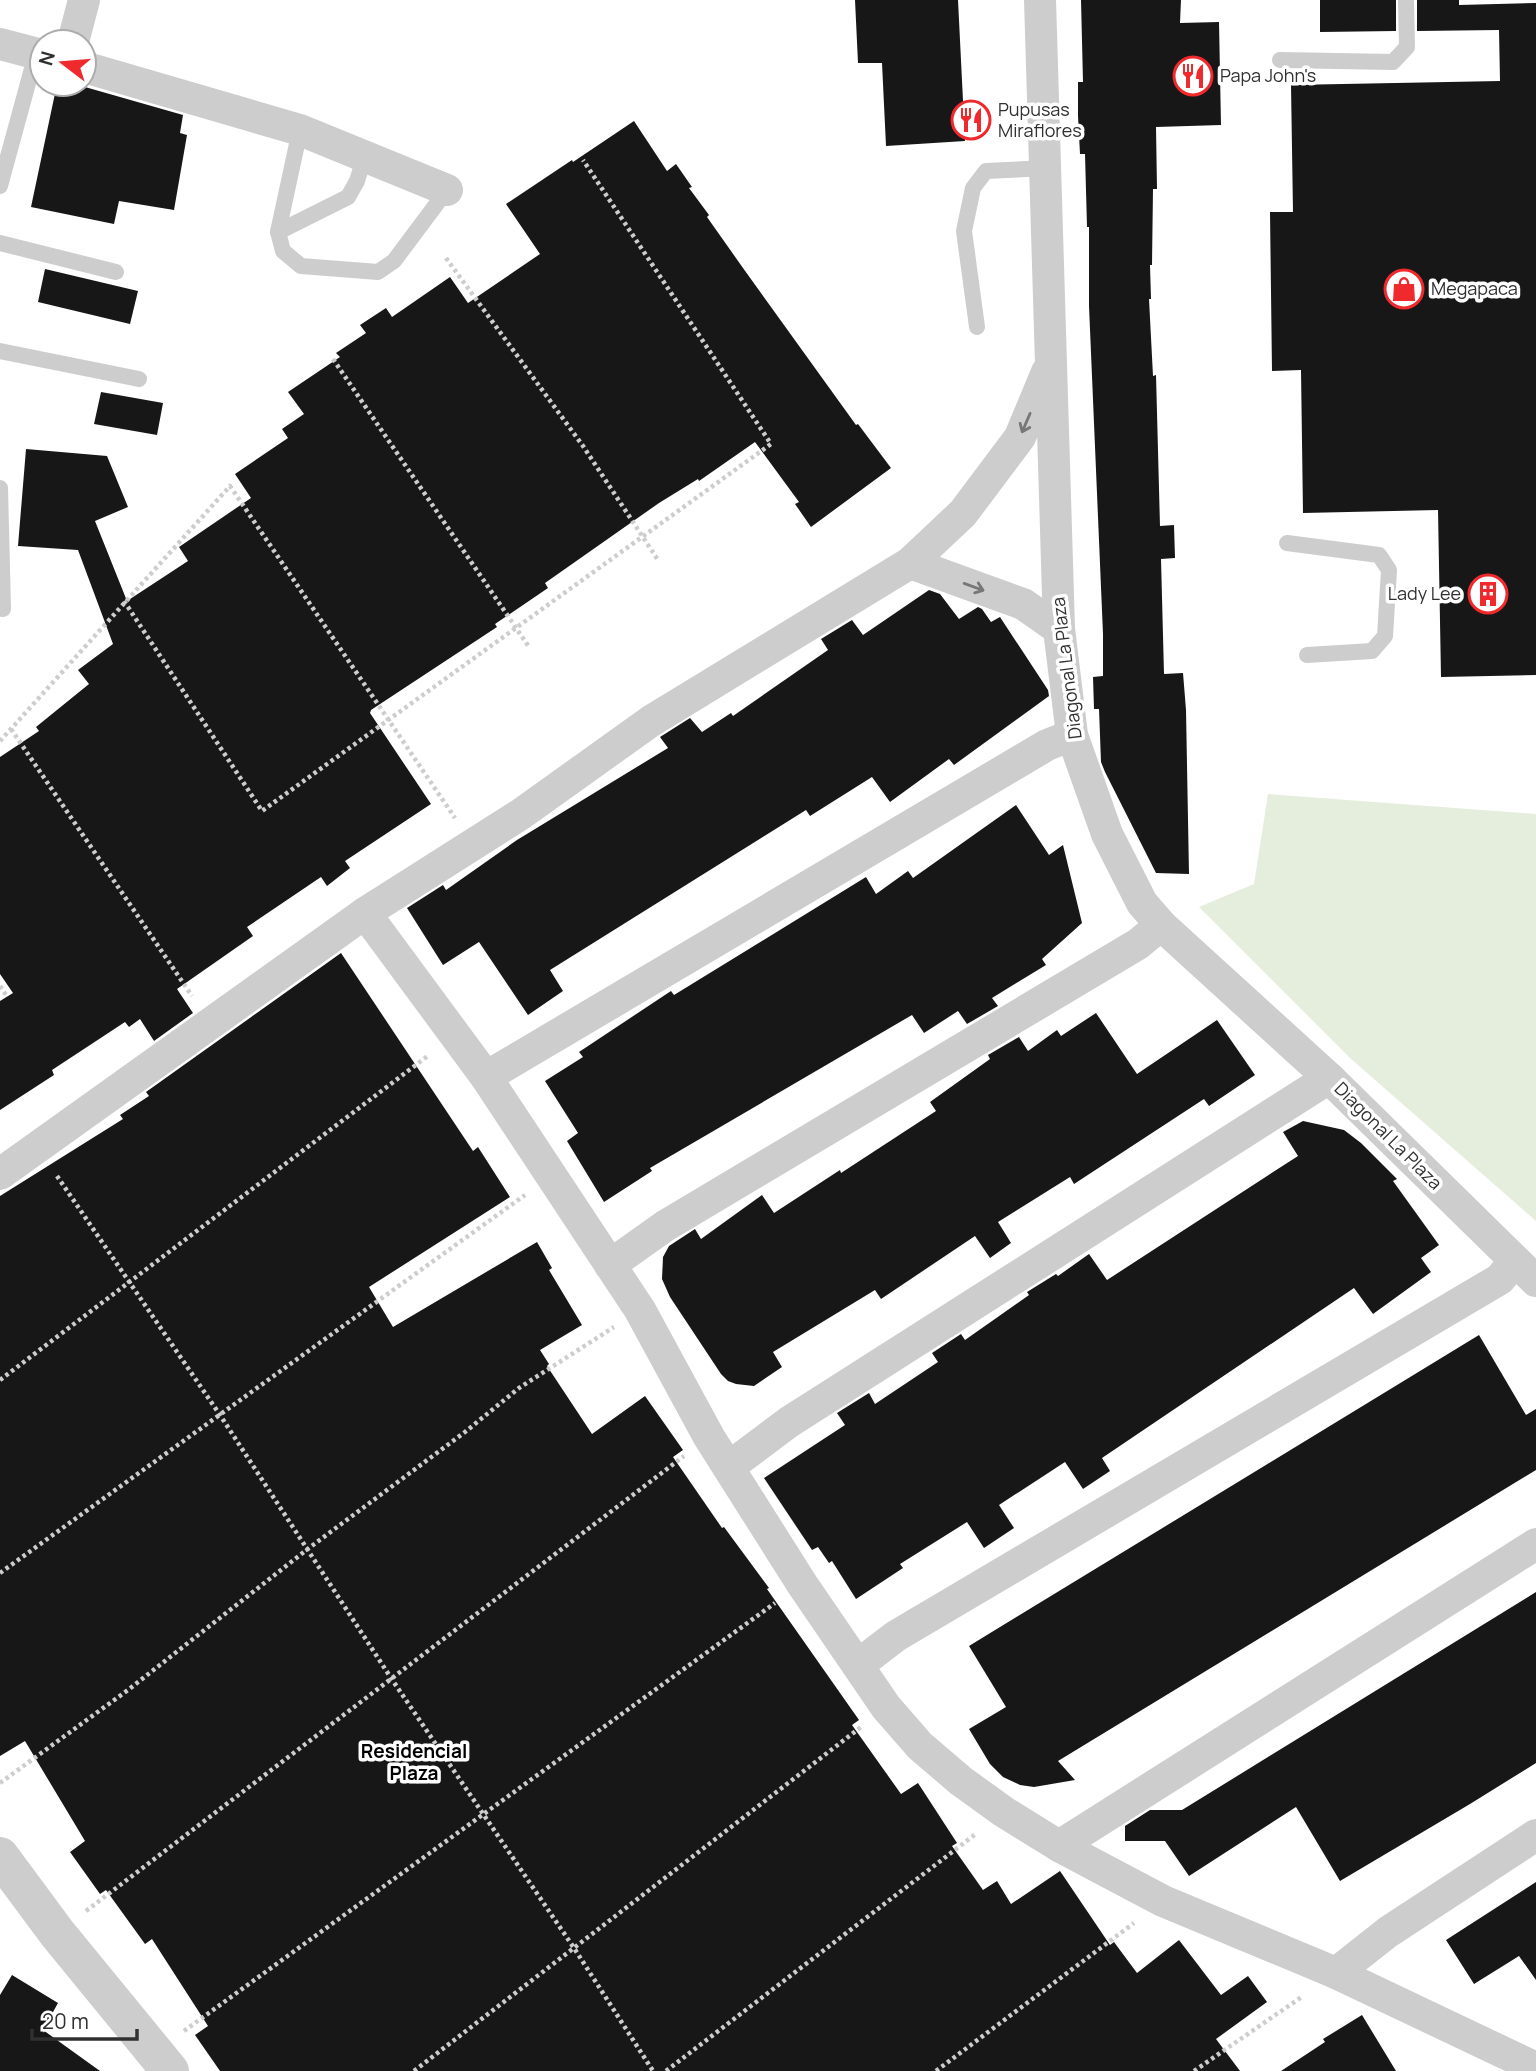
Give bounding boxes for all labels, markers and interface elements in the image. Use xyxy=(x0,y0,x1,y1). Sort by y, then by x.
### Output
north arrow xyxy=(28,28,98,98)
text: N xyxy=(32,48,61,68)
restaurant icon: Papa John's xyxy=(1172,55,1214,97)
place label: Papa John's xyxy=(1220,63,1316,87)
place label: Pupusas Miraflores xyxy=(998,97,1082,142)
restaurant icon: Pupusas Miraflores xyxy=(950,99,992,141)
shop icon: Megapaca xyxy=(1383,268,1425,310)
place label: Megapaca xyxy=(1431,276,1518,300)
one-way arrow xyxy=(1018,412,1031,434)
building icon: Lady Lee xyxy=(1467,573,1509,615)
one-way arrow xyxy=(962,581,984,594)
place label: Lady Lee xyxy=(1388,581,1461,605)
street label: Diagonal La Plaza xyxy=(1045,596,1087,741)
street label: Diagonal La Plaza xyxy=(1330,1076,1448,1194)
district label: Residencial Plaza xyxy=(361,1738,467,1786)
scale bar xyxy=(32,1997,136,2041)
text: 20 m xyxy=(42,2007,89,2035)

